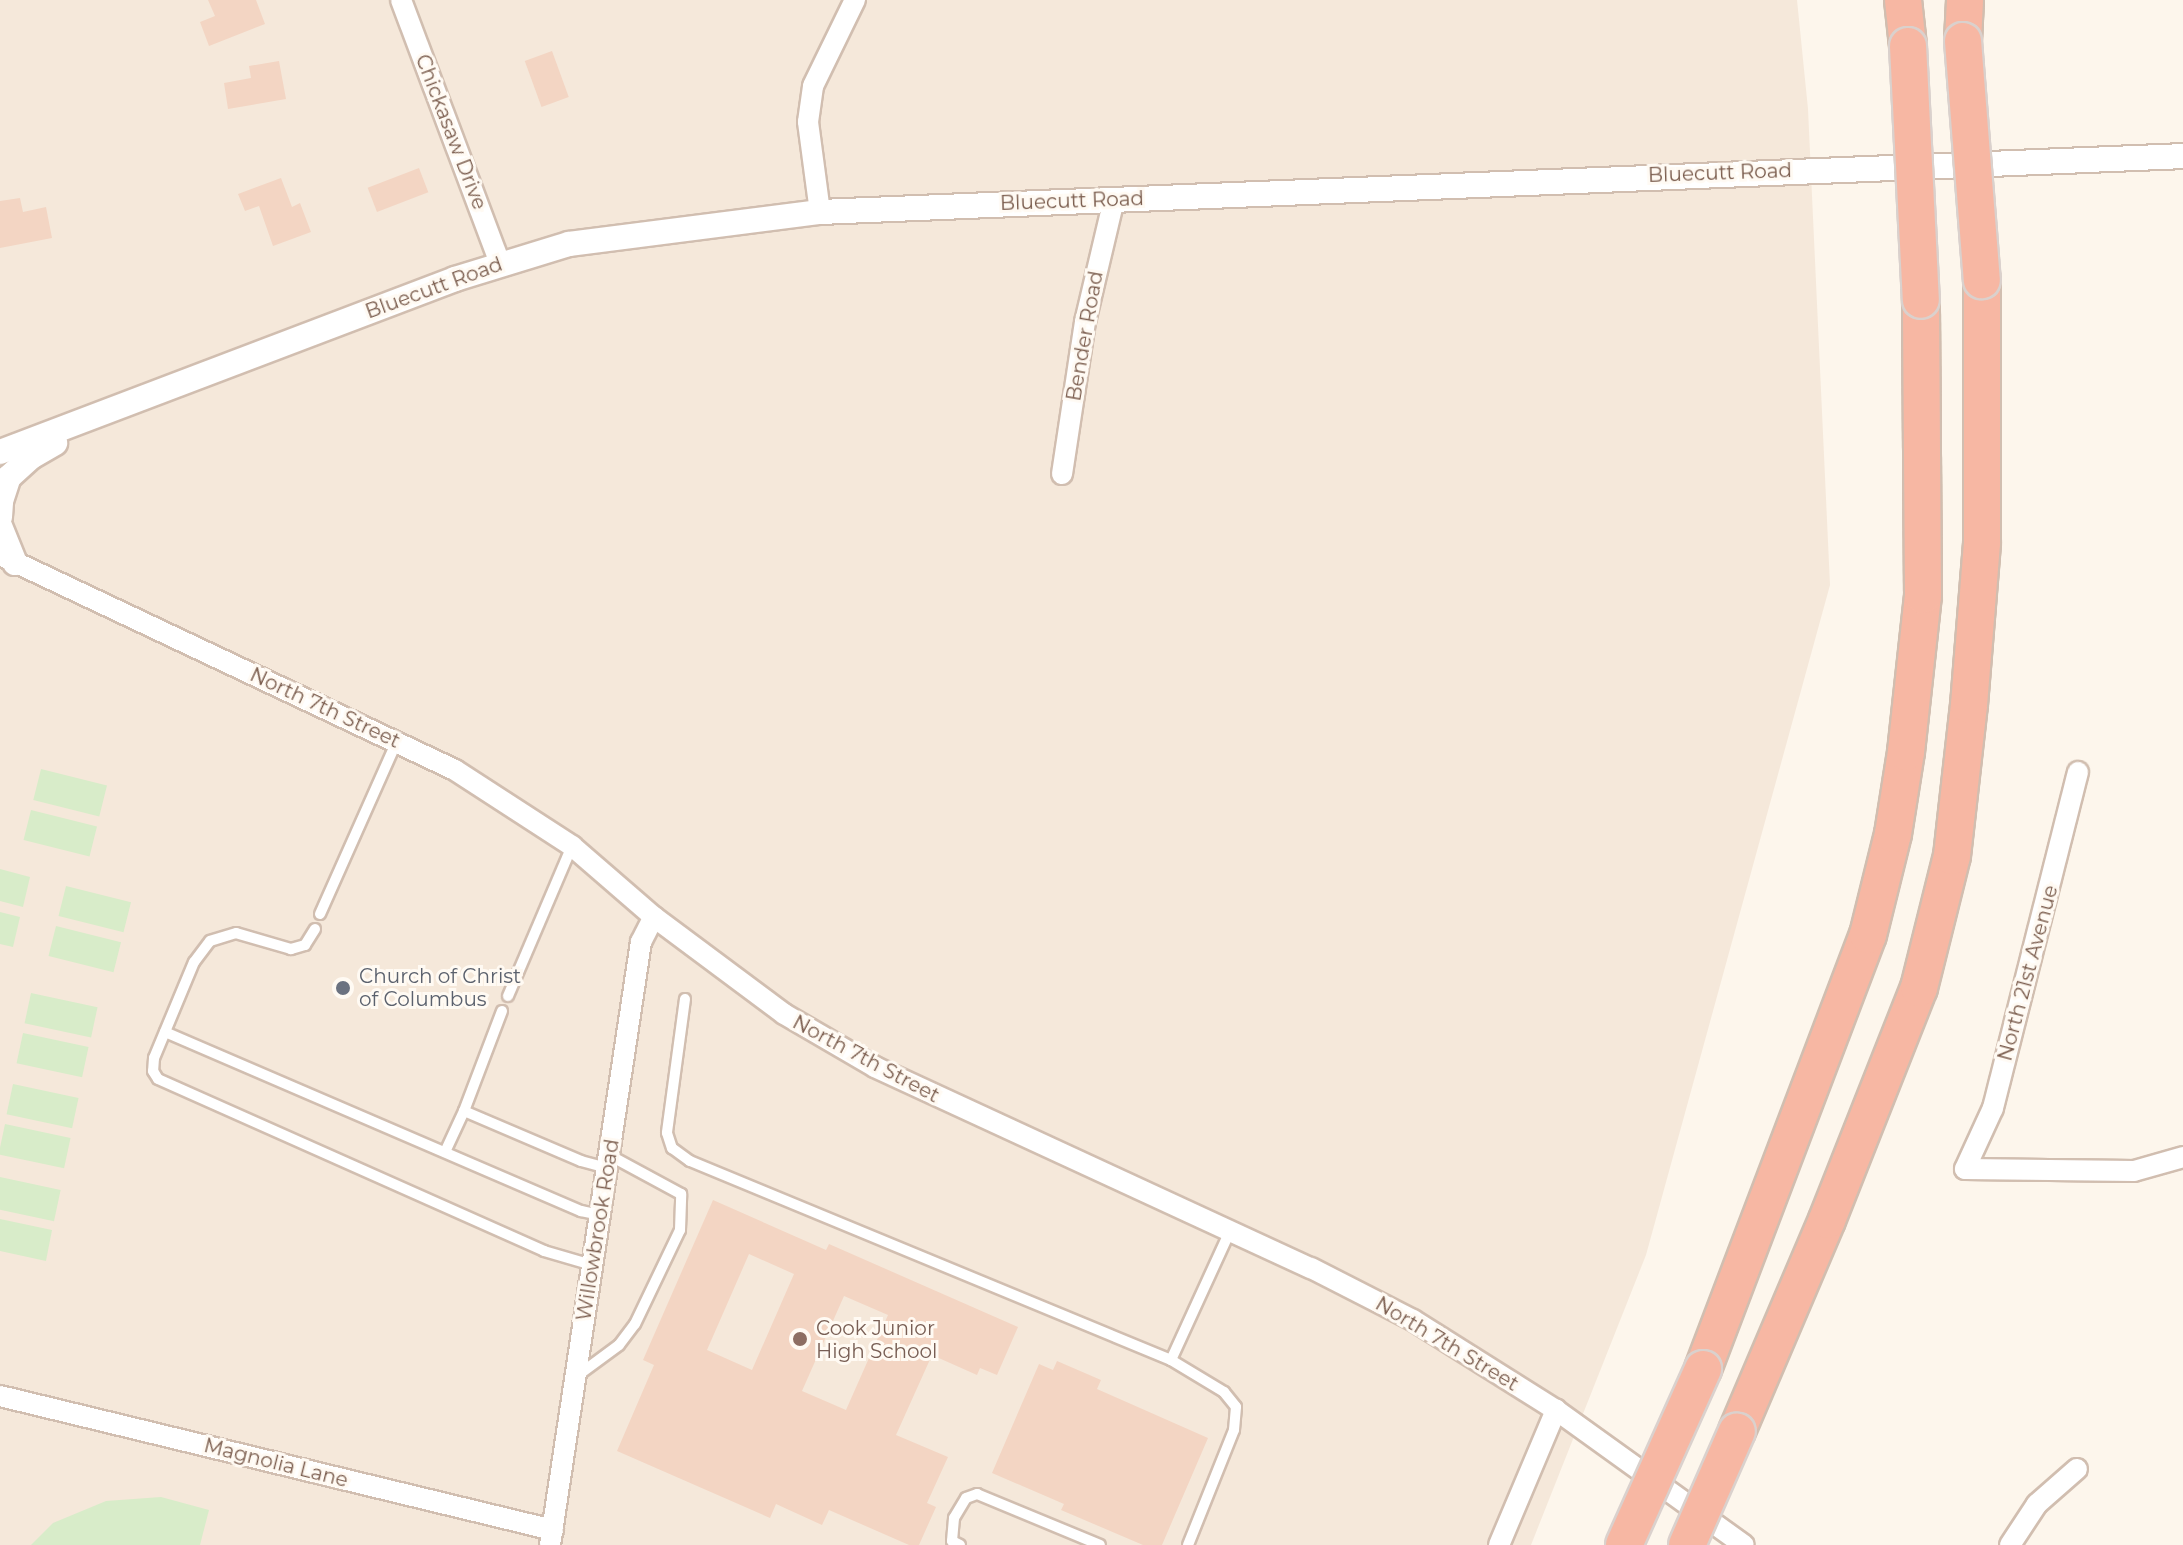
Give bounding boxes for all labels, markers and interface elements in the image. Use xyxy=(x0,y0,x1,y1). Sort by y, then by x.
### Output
street label: Chickasaw Drive xyxy=(410,51,492,213)
street label: Bluecutt Road xyxy=(1648,158,1792,188)
street label: Bluecutt Road xyxy=(1000,186,1144,216)
street label: Bluecutt Road xyxy=(362,252,506,324)
street label: Bender Road xyxy=(1062,269,1108,403)
street label: North 7th Street xyxy=(246,663,404,753)
street label: North 21st Avenue xyxy=(1993,882,2063,1064)
place label: Church of Christ of Columbus xyxy=(359,964,521,1011)
marker: Church of Christ of Columbus xyxy=(334,979,352,997)
street label: North 7th Street xyxy=(788,1010,944,1108)
street label: Willowbrook Road xyxy=(572,1137,624,1323)
street label: North 7th Street xyxy=(1371,1292,1523,1396)
place label: Cook Junior High School xyxy=(816,1316,937,1363)
marker: Cook Junior High School xyxy=(791,1330,809,1348)
street label: Magnolia Lane xyxy=(201,1433,351,1493)

